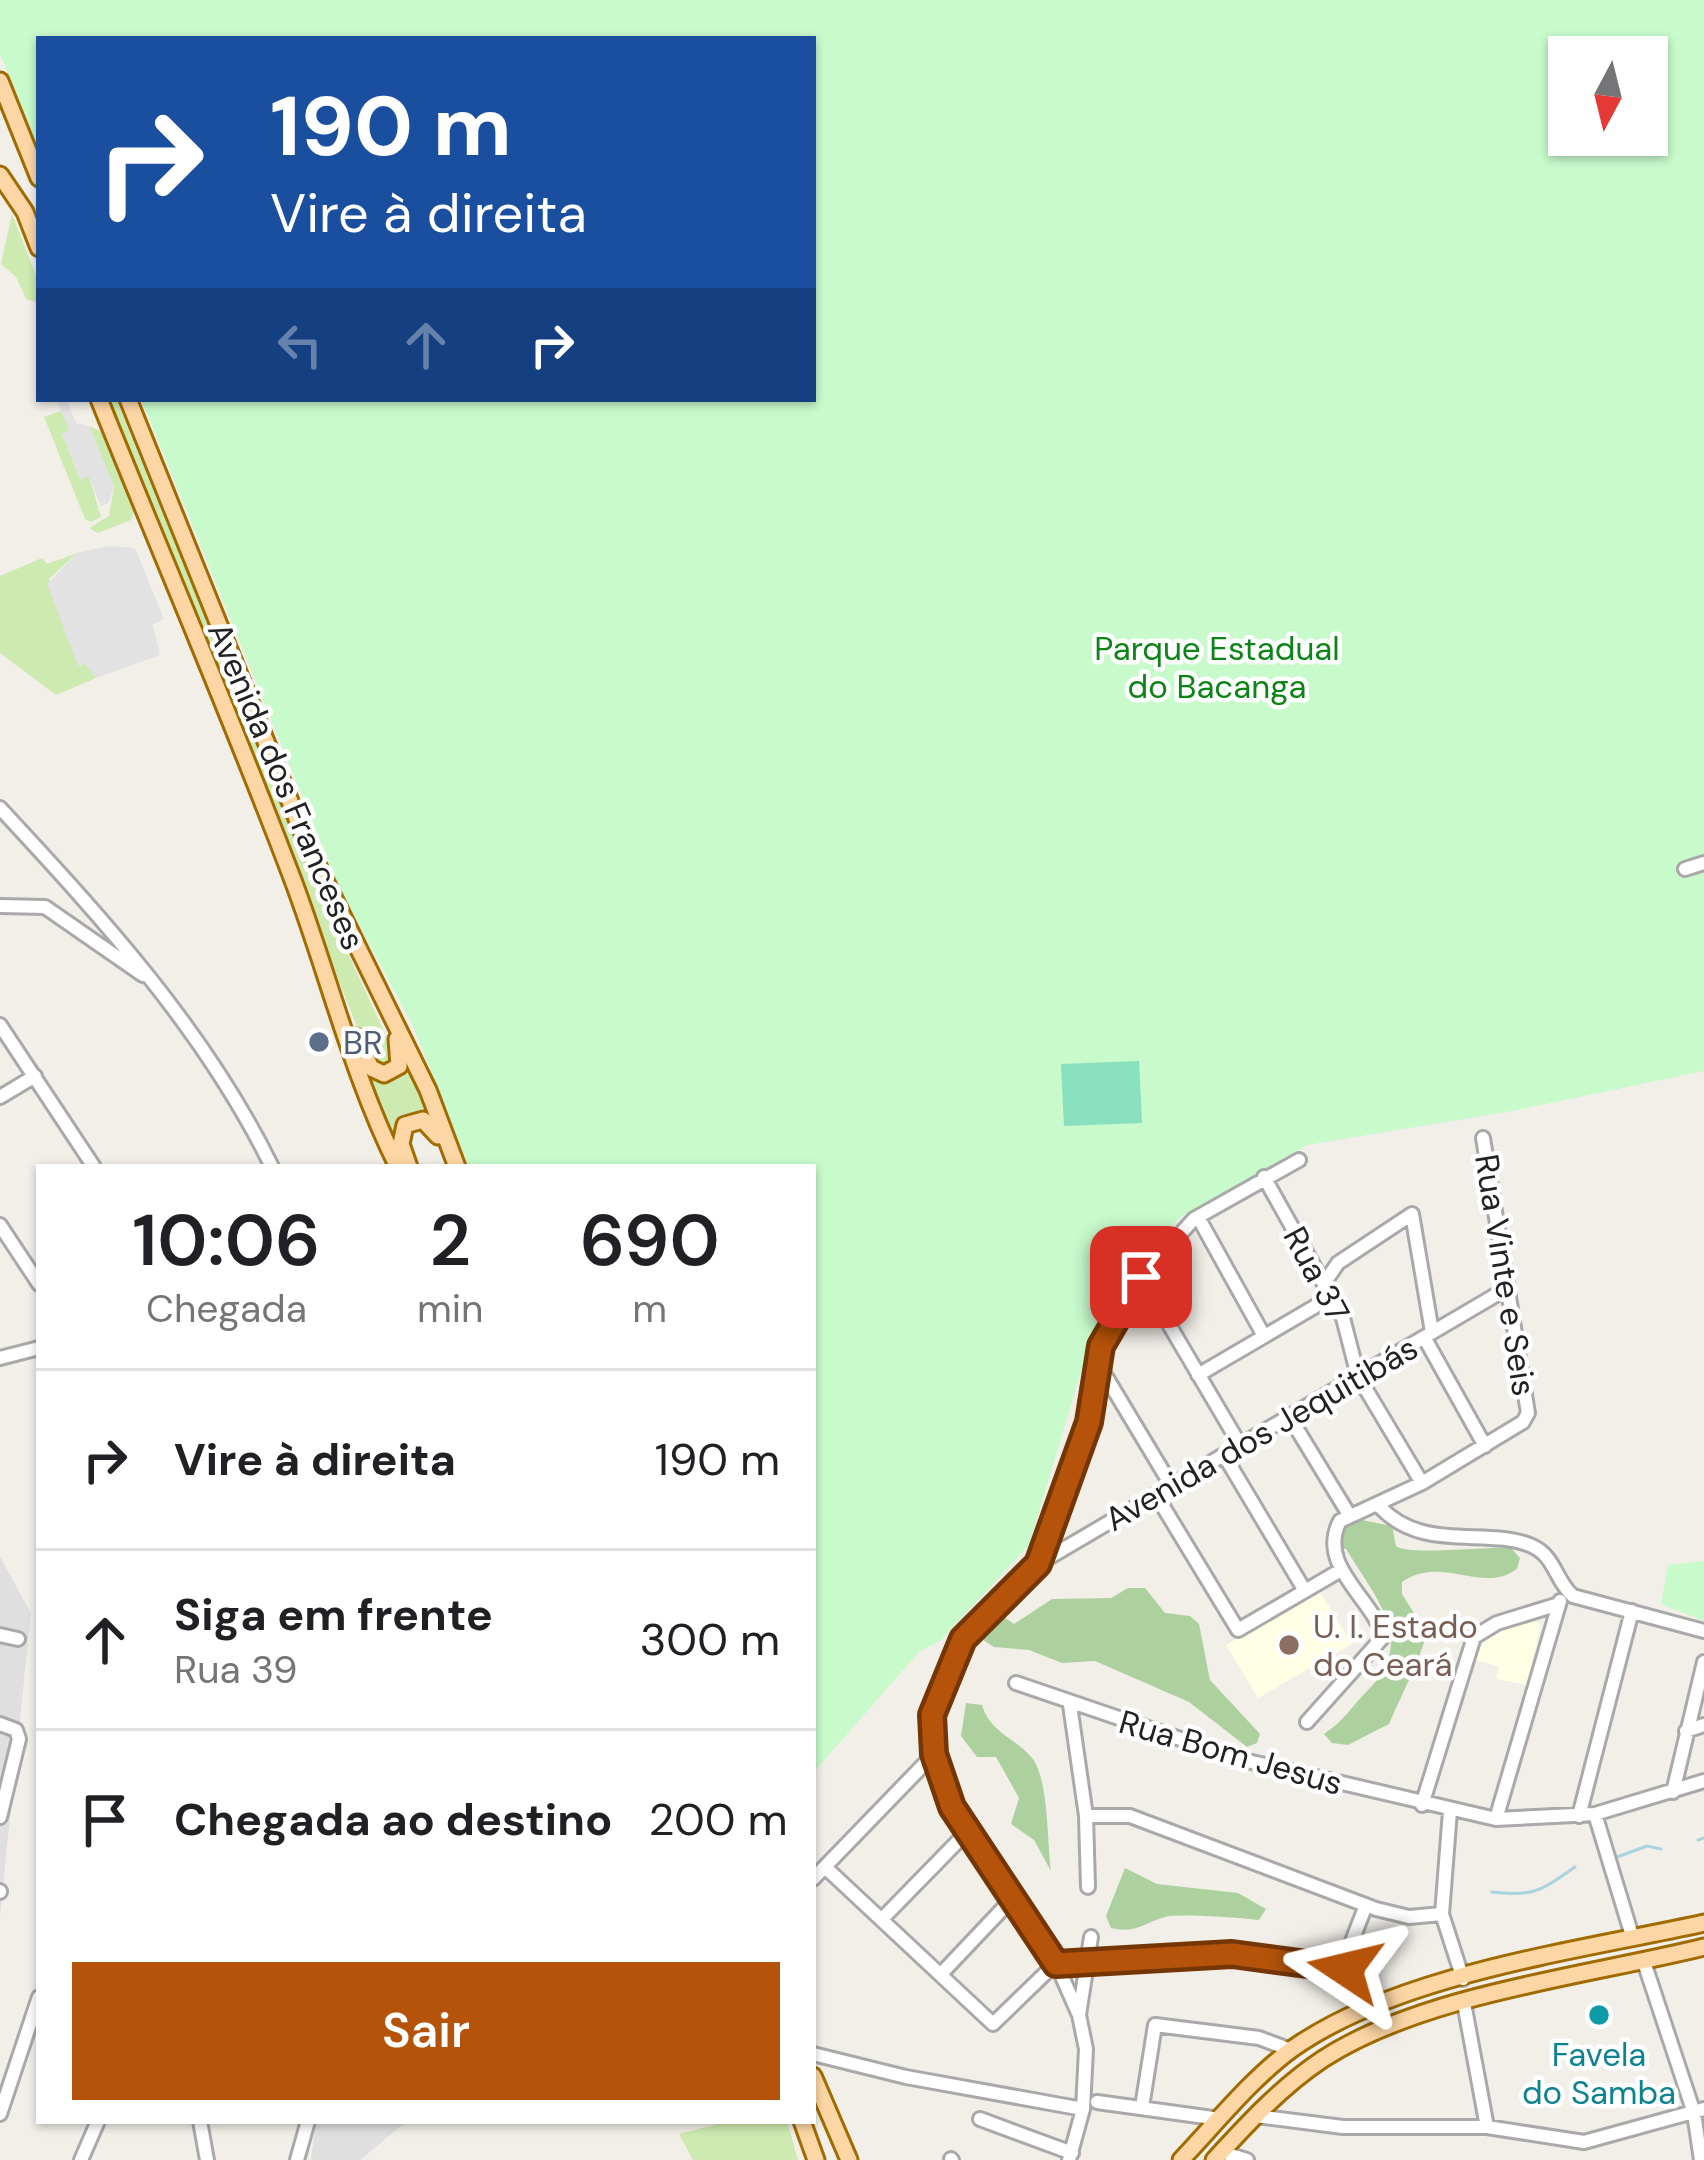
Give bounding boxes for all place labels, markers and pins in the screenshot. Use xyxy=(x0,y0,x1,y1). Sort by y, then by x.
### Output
place label: BR xyxy=(343,1021,383,1064)
marker: BR xyxy=(306,1029,332,1055)
pin xyxy=(1090,1226,1192,1328)
place label: U. I. Estado do Ceará xyxy=(1313,1605,1478,1686)
marker: U. I. Estado do Ceará xyxy=(1276,1632,1302,1658)
marker: Favela do Samba xyxy=(1586,2002,1612,2028)
place label: Favela do Samba xyxy=(1522,2033,1676,2114)

